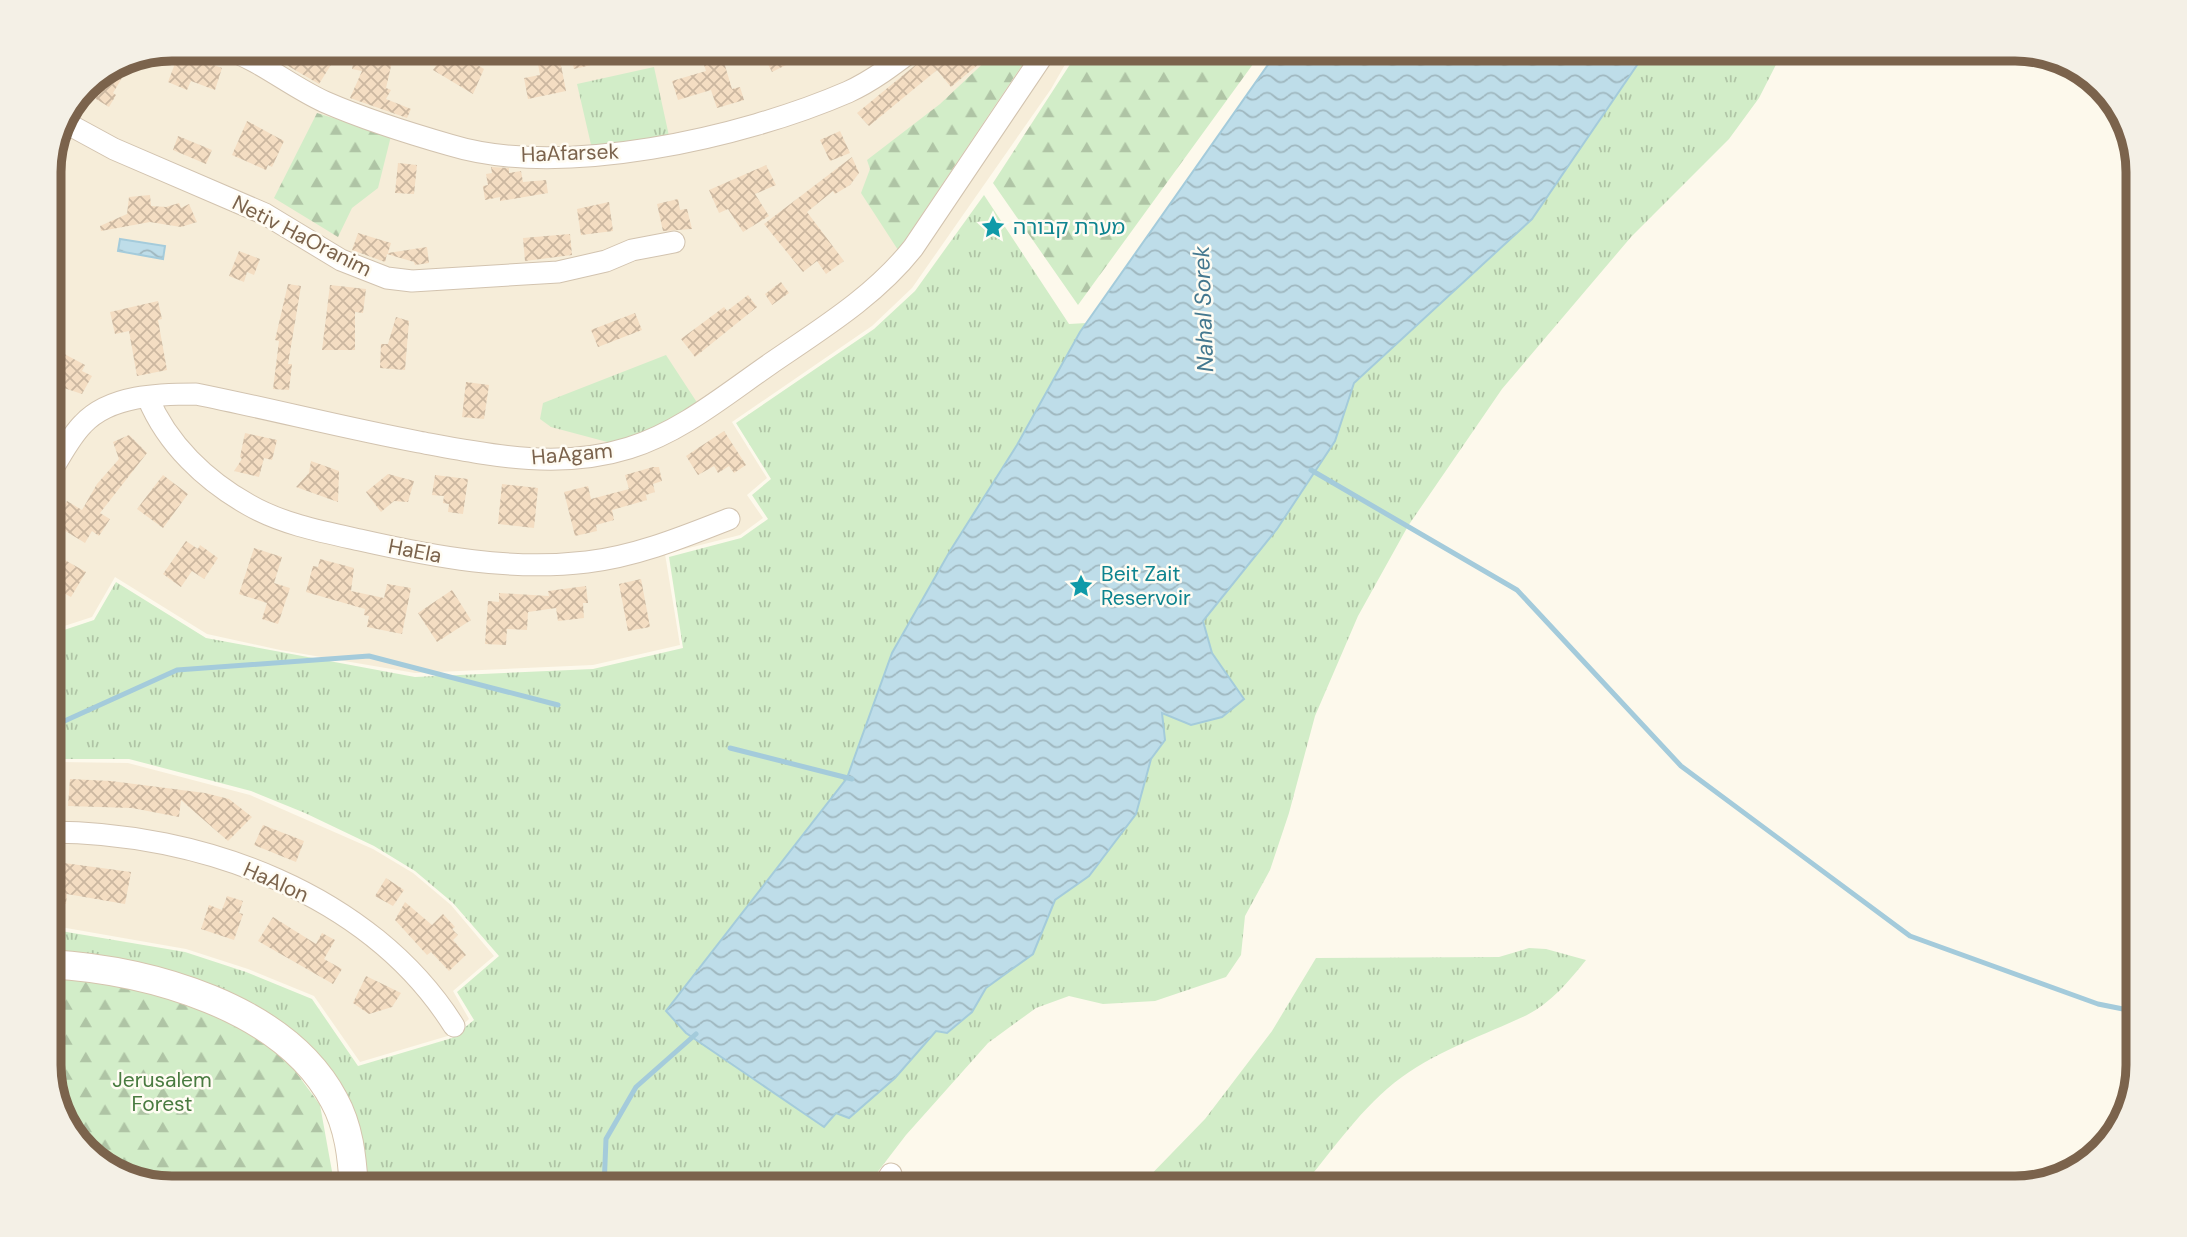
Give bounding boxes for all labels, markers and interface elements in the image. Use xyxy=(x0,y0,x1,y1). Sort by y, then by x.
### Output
street label: HaAfarsek xyxy=(520,137,620,169)
street label: Netiv HaOranim xyxy=(227,189,377,283)
place icon: מערת קבורה xyxy=(979,213,1007,241)
place label: מערת קבורה xyxy=(1013,213,1125,241)
water label: Nahal Sorek xyxy=(1186,245,1220,373)
street label: HaAgam xyxy=(530,437,614,471)
street label: HaEla xyxy=(386,532,444,570)
place label: Beit Zait Reservoir xyxy=(1101,560,1191,612)
place icon: Beit Zait Reservoir xyxy=(1067,572,1095,600)
street label: HaAlon xyxy=(239,855,313,909)
park label: Jerusalem Forest xyxy=(112,1066,212,1118)

